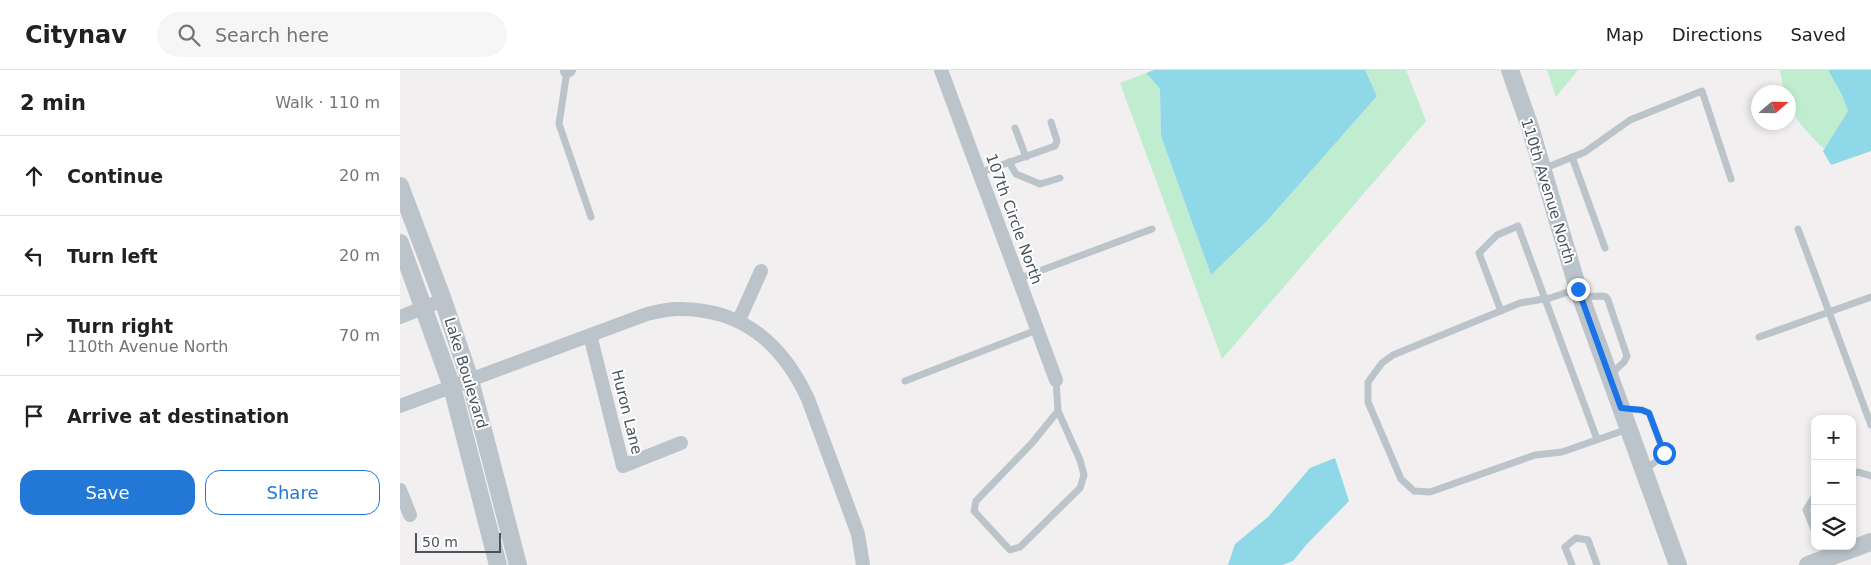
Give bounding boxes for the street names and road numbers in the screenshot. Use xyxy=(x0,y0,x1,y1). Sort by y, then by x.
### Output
street label: 110th Avenue North xyxy=(1517,116,1579,266)
street label: 107th Circle North xyxy=(982,151,1046,287)
street label: Lake Boulevard xyxy=(440,315,492,431)
street label: Huron Lane xyxy=(608,368,646,456)

